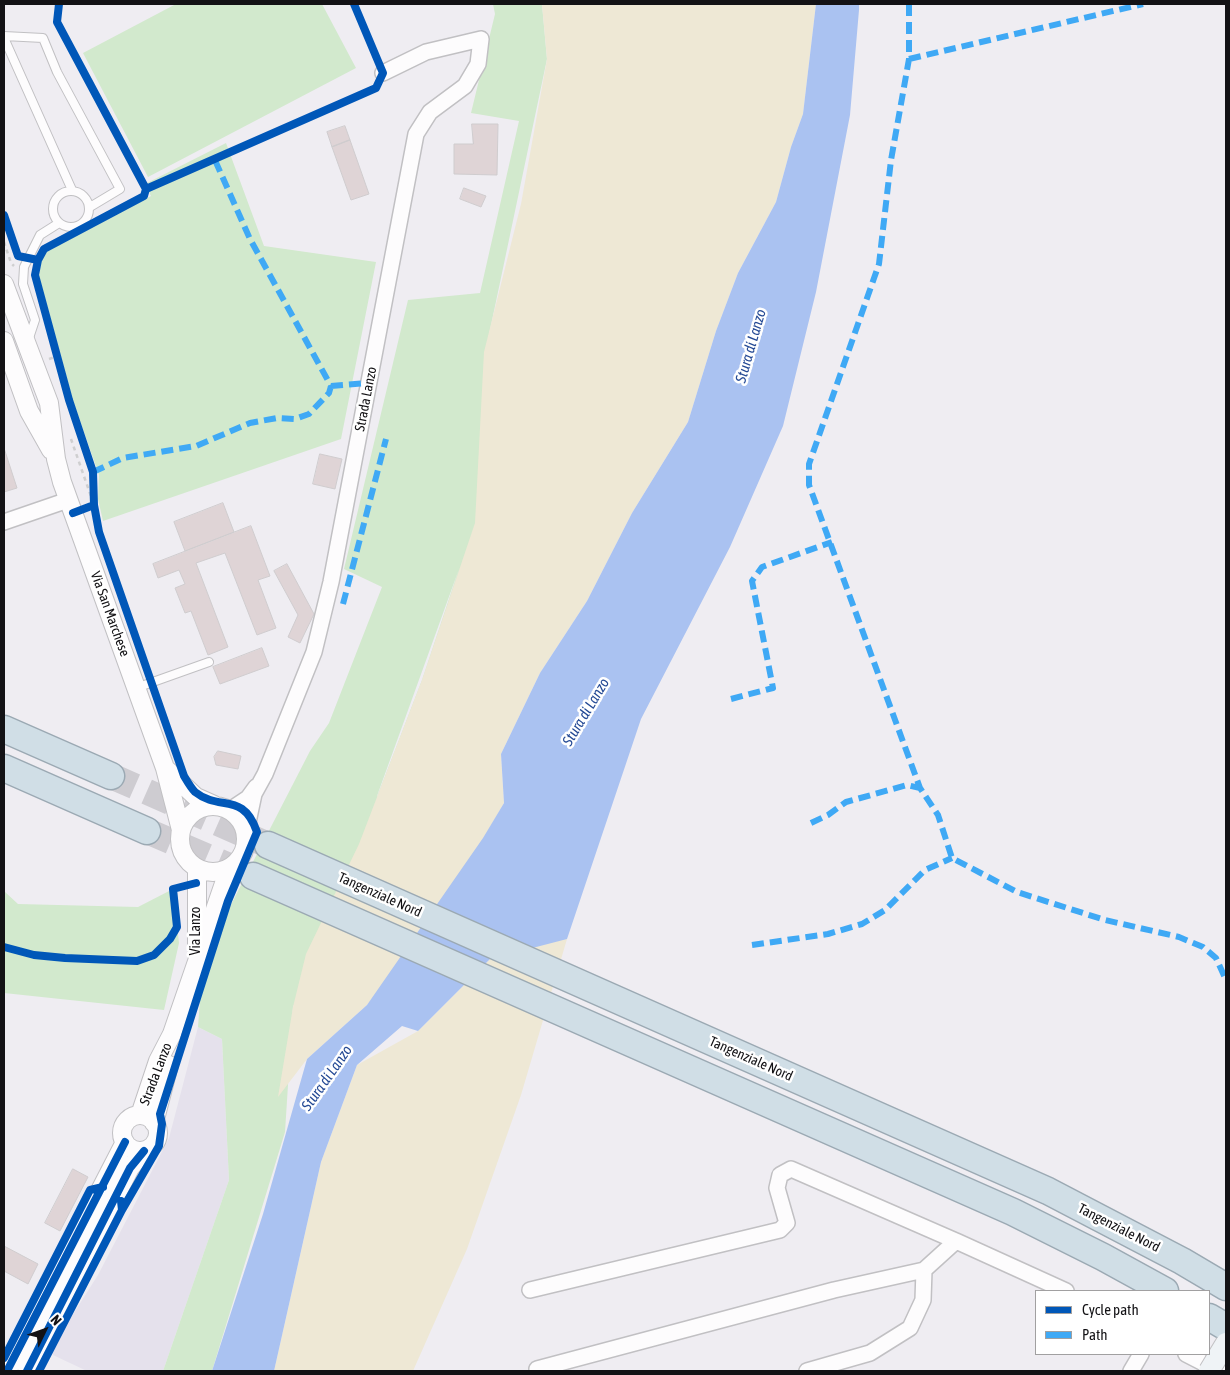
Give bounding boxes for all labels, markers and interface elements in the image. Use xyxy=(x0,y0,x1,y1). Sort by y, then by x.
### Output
water label: Stura di Lanzo xyxy=(732,307,770,385)
street label: Strada Lanzo xyxy=(352,365,380,433)
street label: Via San Marchese xyxy=(87,569,133,659)
water label: Stura di Lanzo xyxy=(559,675,613,749)
street label: Tangenziale Nord xyxy=(336,869,424,921)
street label: Via Lanzo xyxy=(188,907,204,955)
street label: Tangenziale Nord xyxy=(707,1033,795,1085)
street label: Strada Lanzo xyxy=(136,1040,176,1108)
water label: Stura di Lanzo xyxy=(298,1042,356,1114)
street label: Tangenziale Nord xyxy=(1075,1200,1163,1256)
legend xyxy=(1035,1290,1210,1355)
text: Cycle path xyxy=(1082,1301,1139,1318)
north arrow xyxy=(20,1305,70,1355)
text: N xyxy=(47,1312,65,1328)
text: Path xyxy=(1082,1326,1108,1343)

